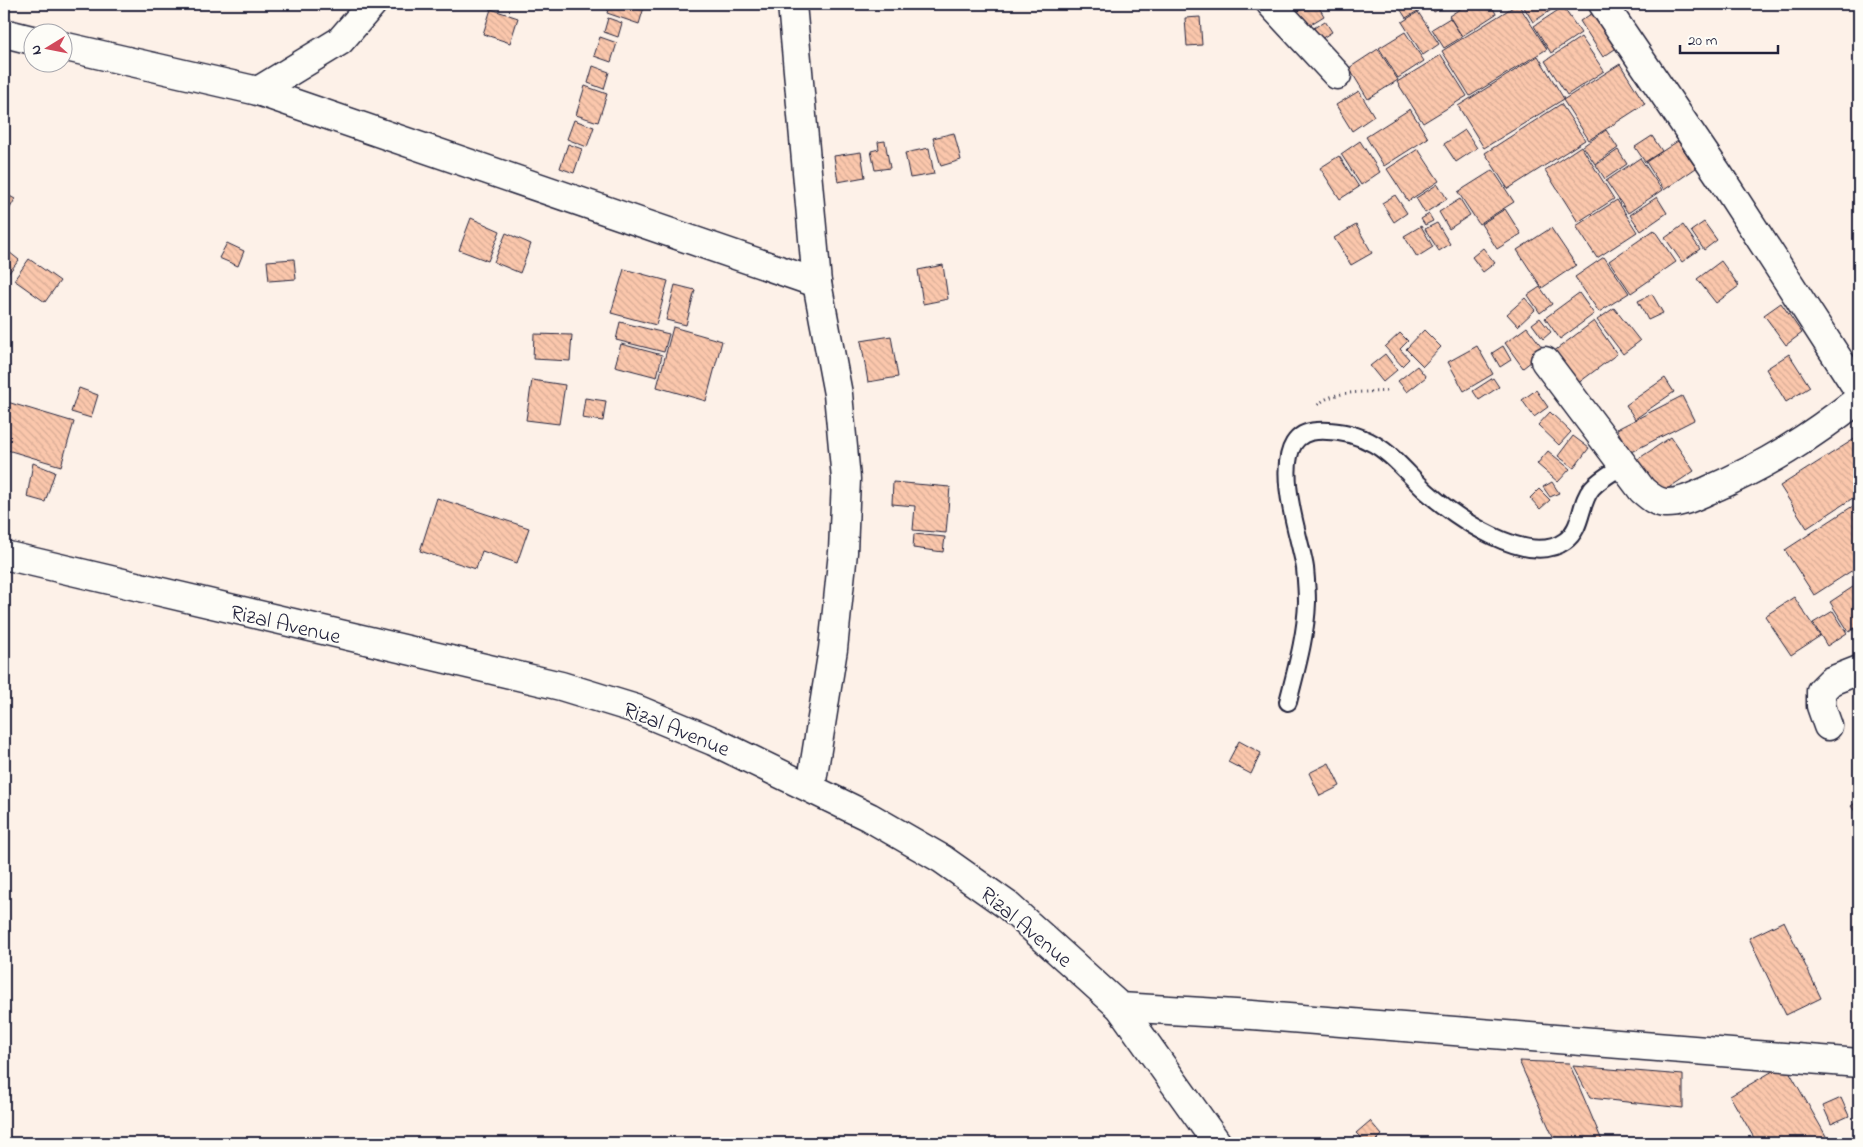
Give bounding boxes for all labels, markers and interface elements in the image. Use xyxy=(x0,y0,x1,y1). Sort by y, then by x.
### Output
north arrow xyxy=(22,22,72,72)
scale bar xyxy=(1680,22,1778,54)
text: 20 m xyxy=(1688,30,1718,52)
text: N xyxy=(26,44,48,56)
street label: Rizal Avenue xyxy=(227,598,344,654)
street label: Rizal Avenue xyxy=(618,695,734,767)
street label: Rizal Avenue xyxy=(972,880,1078,977)

